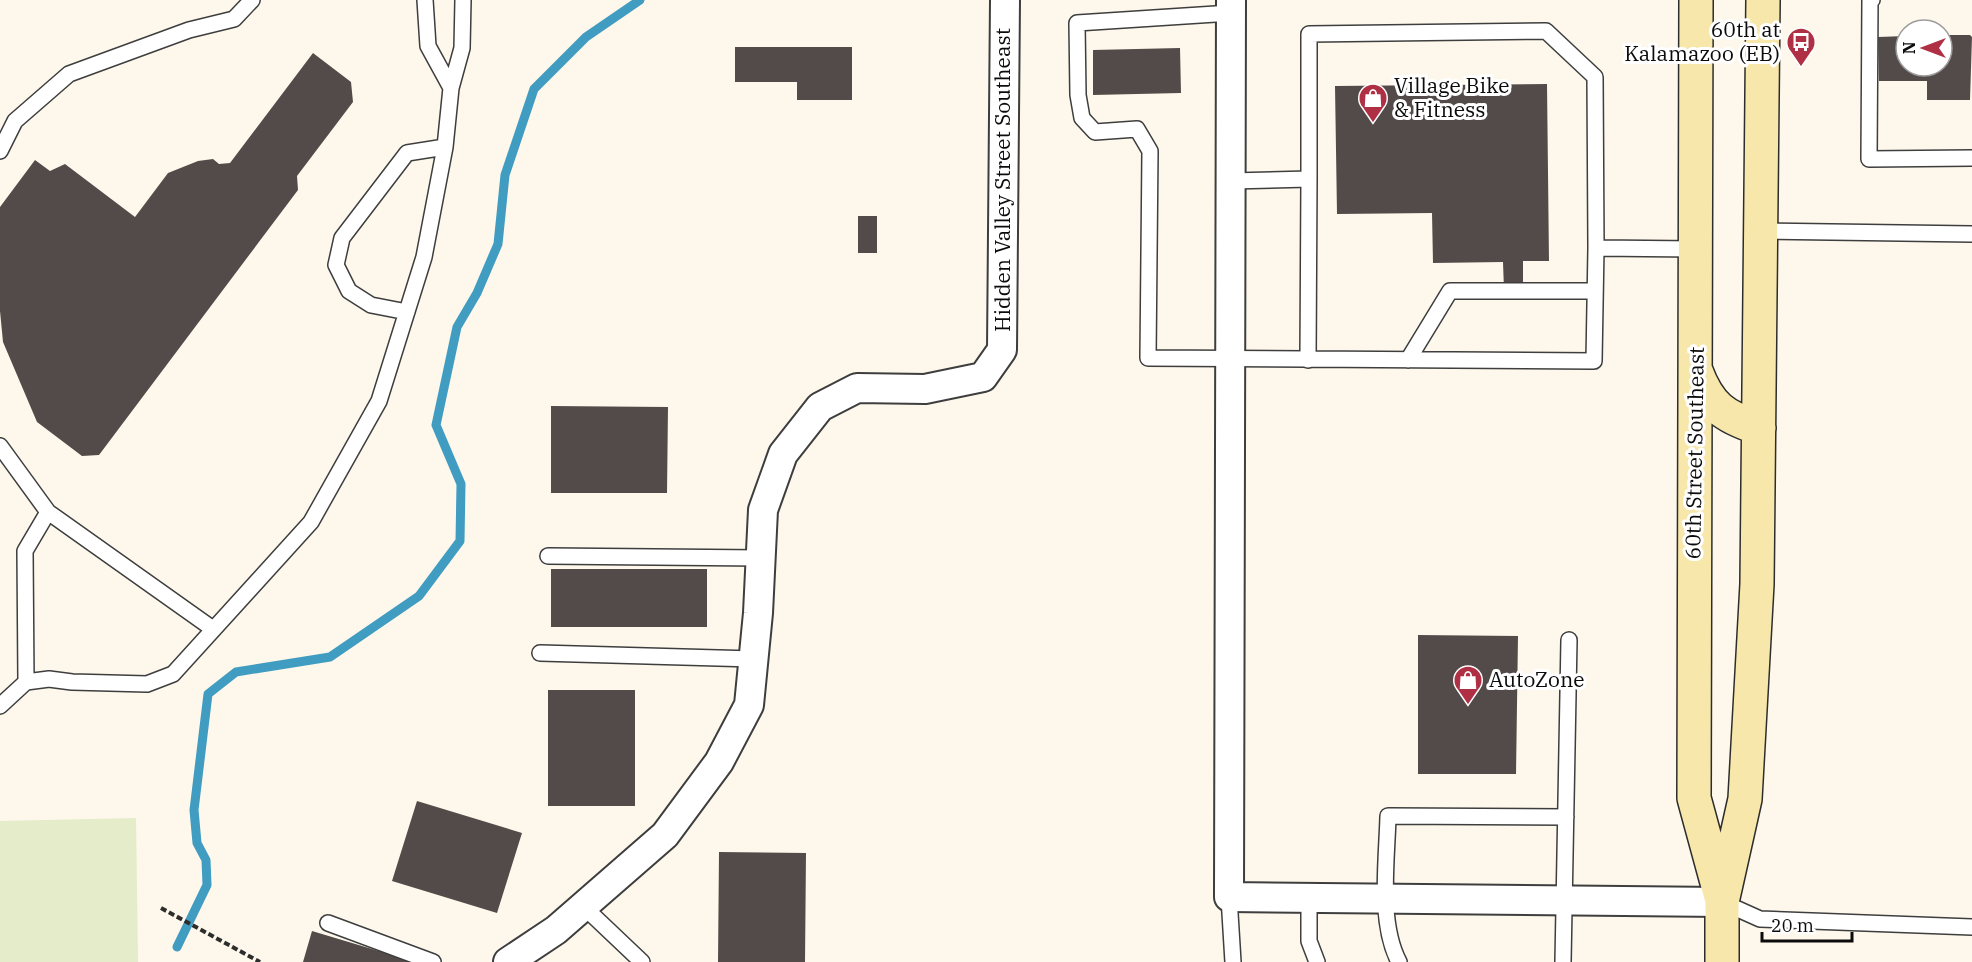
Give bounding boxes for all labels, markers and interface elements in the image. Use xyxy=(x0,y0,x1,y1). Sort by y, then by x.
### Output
place label: 60th at Kalamazoo (EB) xyxy=(1624,15,1780,67)
north arrow xyxy=(1894,18,1954,78)
bus stop icon: 60th at Kalamazoo (EB) xyxy=(1785,26,1817,68)
street label: Hidden Valley Street Southeast xyxy=(988,28,1016,332)
text: N xyxy=(1899,42,1919,54)
place label: Village Bike & Fitness xyxy=(1394,71,1509,123)
shop icon: Village Bike & Fitness xyxy=(1357,82,1389,124)
street label: 60th Street Southeast xyxy=(1678,346,1710,560)
shop icon: AutoZone xyxy=(1452,664,1484,706)
place label: AutoZone xyxy=(1489,665,1585,693)
scale bar xyxy=(1762,905,1852,943)
text: 20 m xyxy=(1771,914,1814,937)

